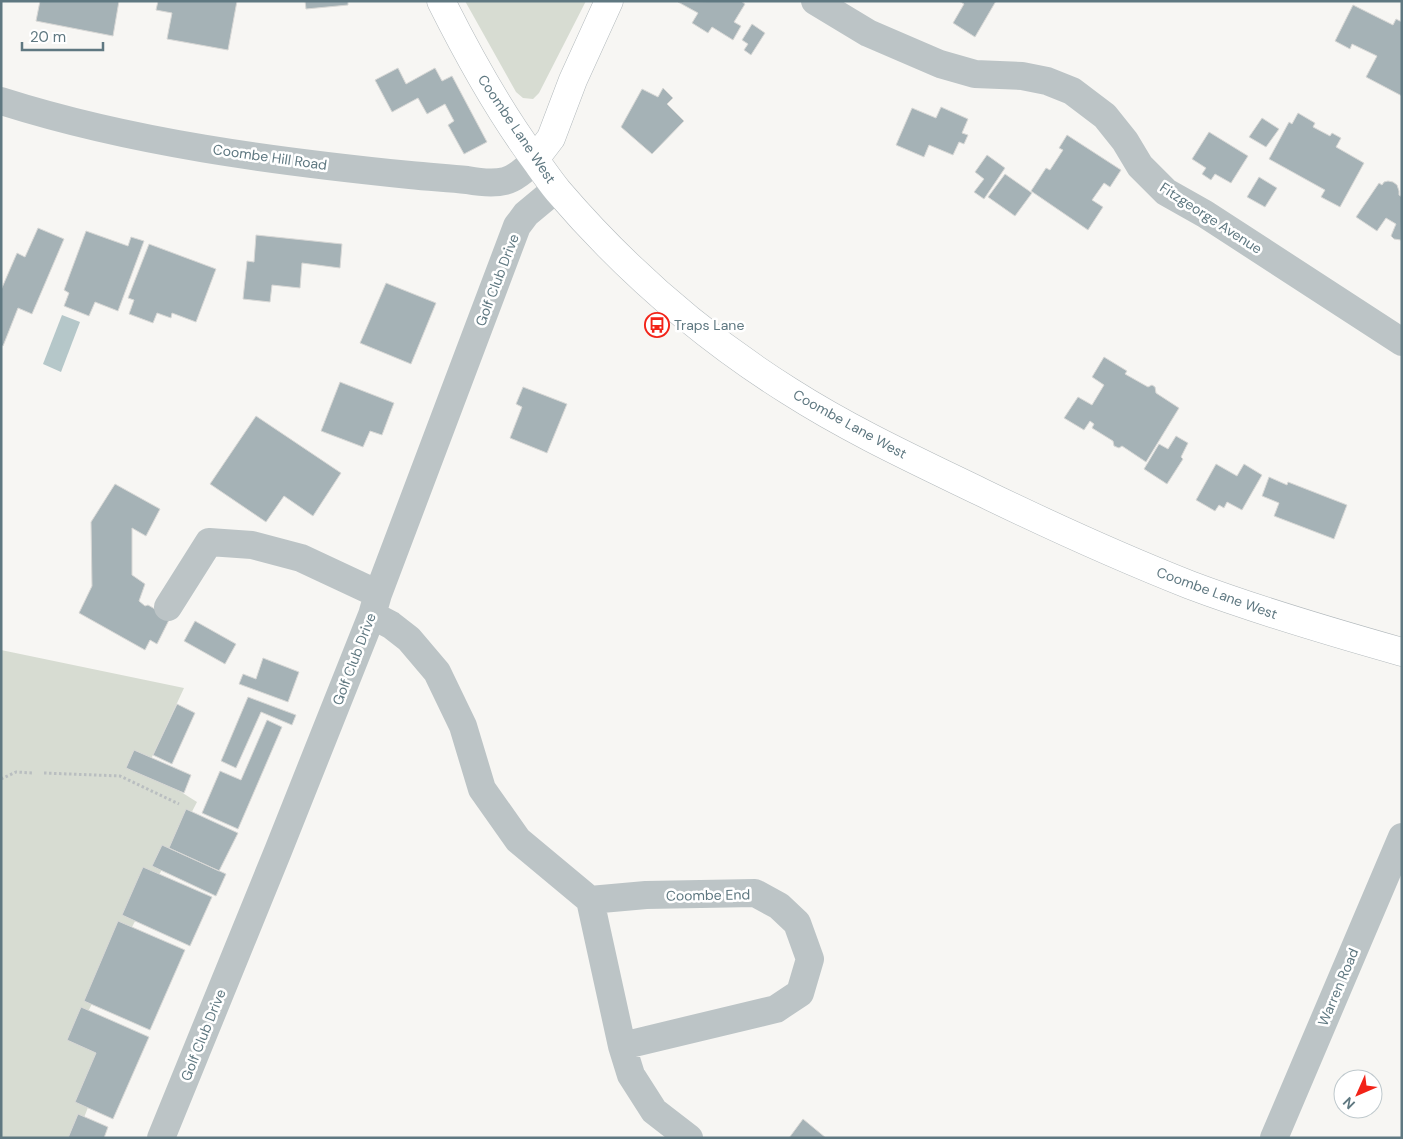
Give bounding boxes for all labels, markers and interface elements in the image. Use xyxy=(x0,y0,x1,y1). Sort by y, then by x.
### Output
scale bar xyxy=(22,20,104,52)
text: 20 m xyxy=(30,27,66,47)
street label: Coombe Lane West xyxy=(474,71,560,187)
street label: Coombe Hill Road xyxy=(212,140,328,174)
street label: Fitzgeorge Avenue xyxy=(1156,178,1266,258)
street label: Golf Club Drive xyxy=(471,231,523,329)
bus stop icon: Traps Lane xyxy=(644,312,670,338)
place label: Traps Lane xyxy=(674,316,744,334)
street label: Coombe Lane West xyxy=(790,385,910,463)
street label: Coombe Lane West xyxy=(1154,563,1280,623)
street label: Golf Club Drive xyxy=(328,610,380,708)
street label: Coombe End xyxy=(666,885,750,905)
street label: Warren Road xyxy=(1314,945,1362,1029)
street label: Golf Club Drive xyxy=(176,986,230,1083)
north arrow xyxy=(1333,1069,1383,1119)
text: N xyxy=(1339,1093,1359,1113)

